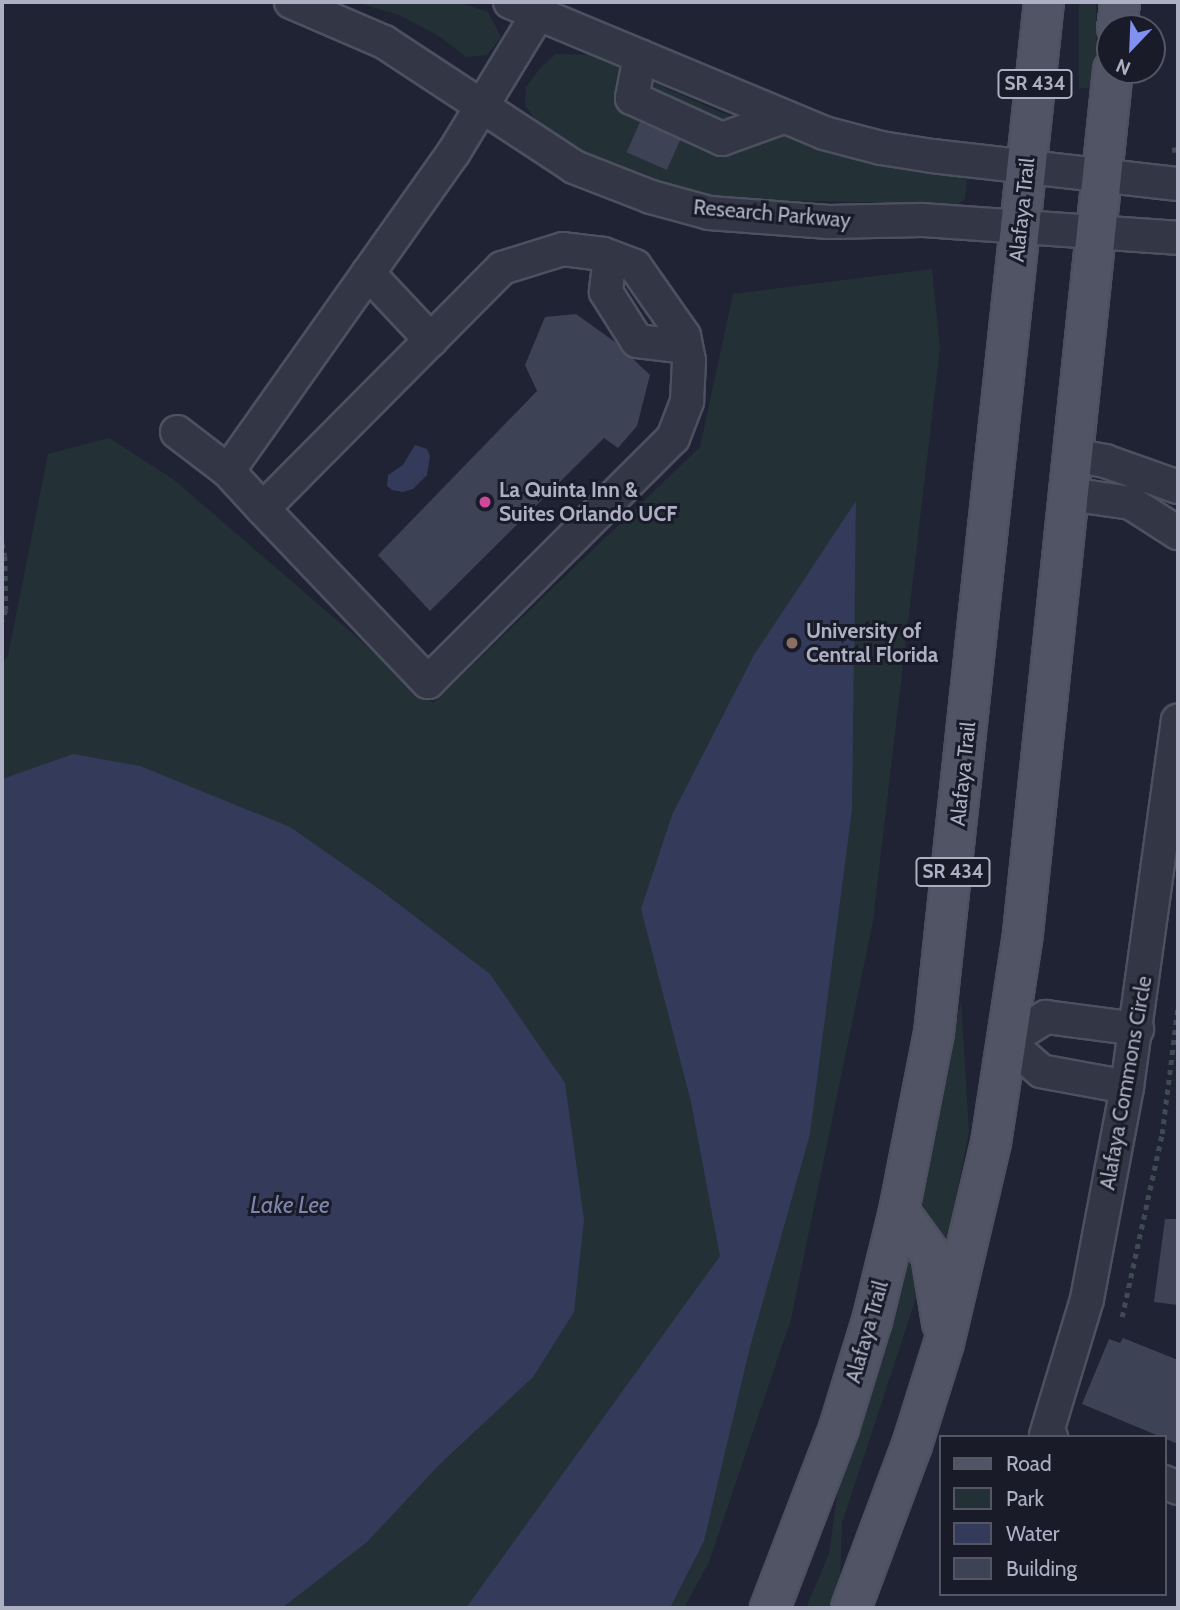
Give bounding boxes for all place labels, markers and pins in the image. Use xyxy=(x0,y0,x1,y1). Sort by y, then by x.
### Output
place label: La Quinta Inn & Suites Orlando UCF xyxy=(499,477,677,527)
marker: La Quinta Inn & Suites Orlando UCF xyxy=(477,494,493,510)
place label: University of Central Florida xyxy=(806,618,938,668)
marker: University of Central Florida xyxy=(784,635,800,651)

